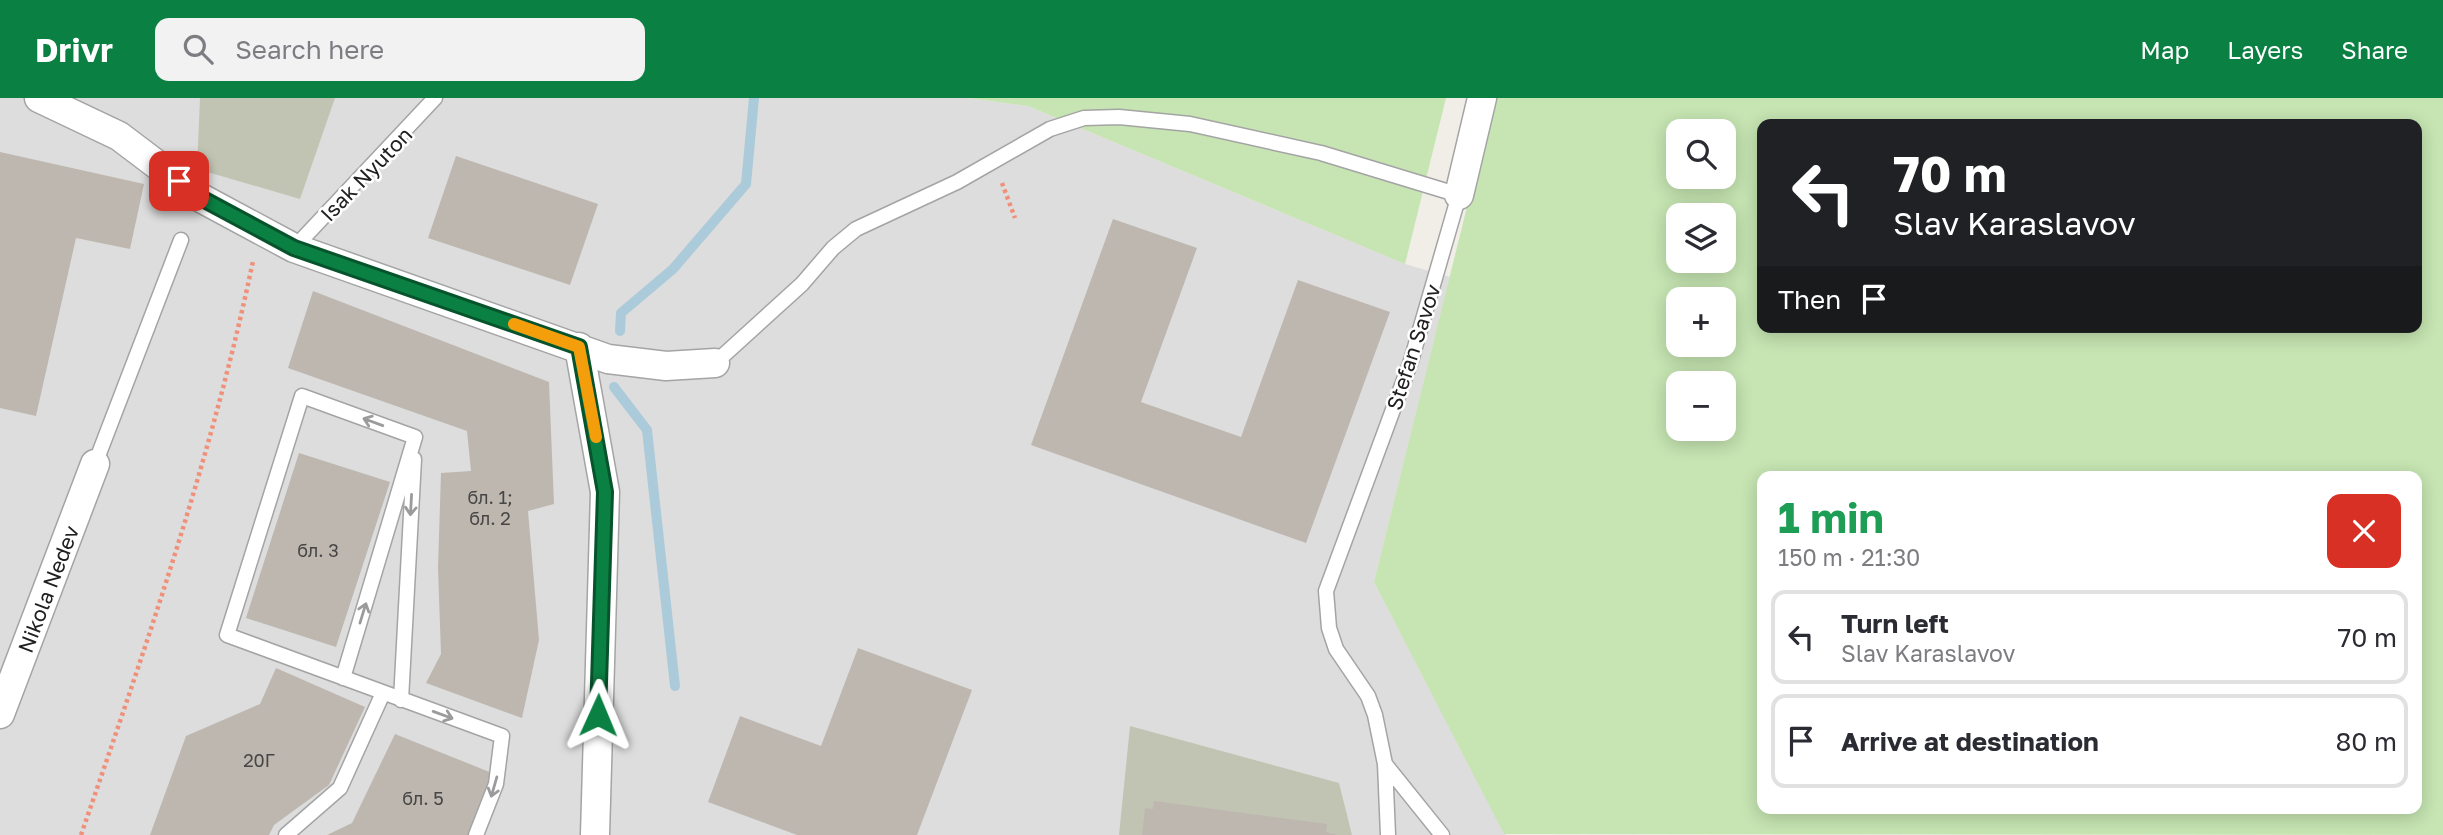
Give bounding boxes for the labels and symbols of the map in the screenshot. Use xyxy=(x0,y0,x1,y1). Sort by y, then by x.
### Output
street label: Isak Nyuton xyxy=(315,121,417,227)
pin xyxy=(149,151,209,211)
street label: Stefan Savov xyxy=(1380,281,1446,413)
one-way arrow xyxy=(363,415,385,427)
house number: бл. 1; бл. 2 xyxy=(467,486,513,529)
one-way arrow xyxy=(405,493,418,516)
street label: Nikola Nedev xyxy=(12,522,84,656)
house number: бл. 3 xyxy=(297,539,339,561)
one-way arrow xyxy=(357,602,370,624)
position arrow xyxy=(561,678,635,752)
one-way arrow xyxy=(431,710,453,722)
house number: 20Г xyxy=(243,749,275,771)
one-way arrow xyxy=(486,776,499,798)
house number: бл. 5 xyxy=(402,787,444,809)

